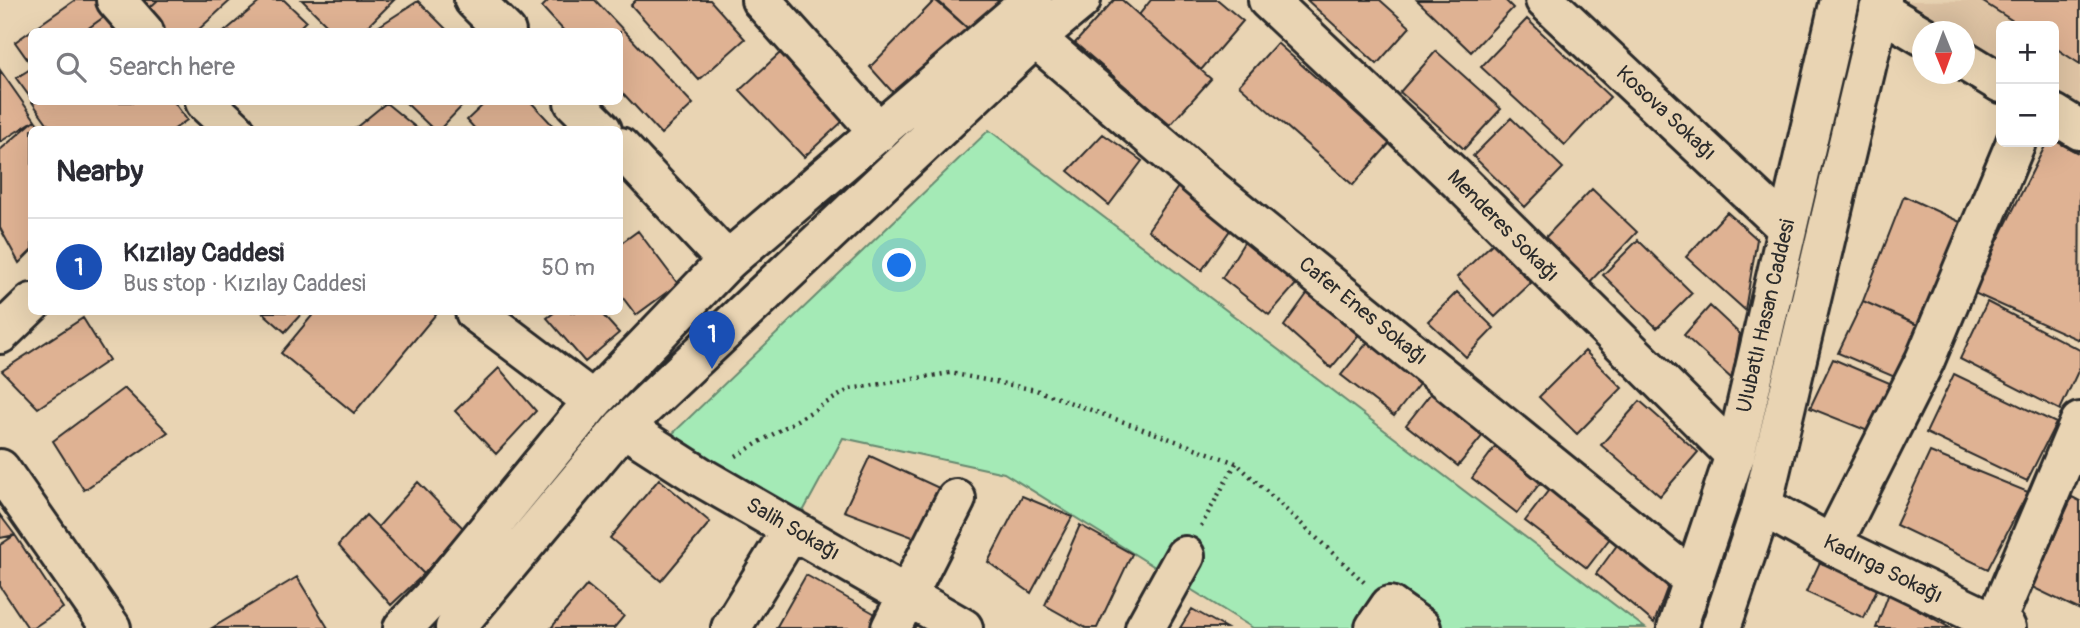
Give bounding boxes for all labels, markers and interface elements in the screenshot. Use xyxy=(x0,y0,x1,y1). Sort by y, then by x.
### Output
north arrow xyxy=(1912,21,1975,84)
map controls xyxy=(1996,21,2059,147)
button: + xyxy=(1996,21,2059,84)
search box xyxy=(28,28,623,105)
icon: search xyxy=(52,48,90,86)
text: Search here xyxy=(108,51,235,83)
street label: Kosova Sokağı xyxy=(1610,60,1722,166)
button: − xyxy=(1996,84,2059,147)
text: Nearby xyxy=(56,153,143,190)
street label: Menderes Sokağı xyxy=(1441,164,1565,288)
street label: Ulubatlı Hasan Caddesi xyxy=(1731,216,1801,415)
text: Kızılay Caddesi xyxy=(123,237,284,269)
your location xyxy=(882,248,916,282)
street label: Cafer Enes Sokağı xyxy=(1293,251,1433,371)
text: 1 xyxy=(75,253,84,282)
text: 50 m xyxy=(541,253,595,282)
text: Bus stop · Kızılay Caddesi xyxy=(123,269,366,298)
pin: 1 xyxy=(689,311,735,369)
street label: Salih Sokağı xyxy=(741,491,845,567)
street label: Kadırga Sokağı xyxy=(1819,528,1947,610)

